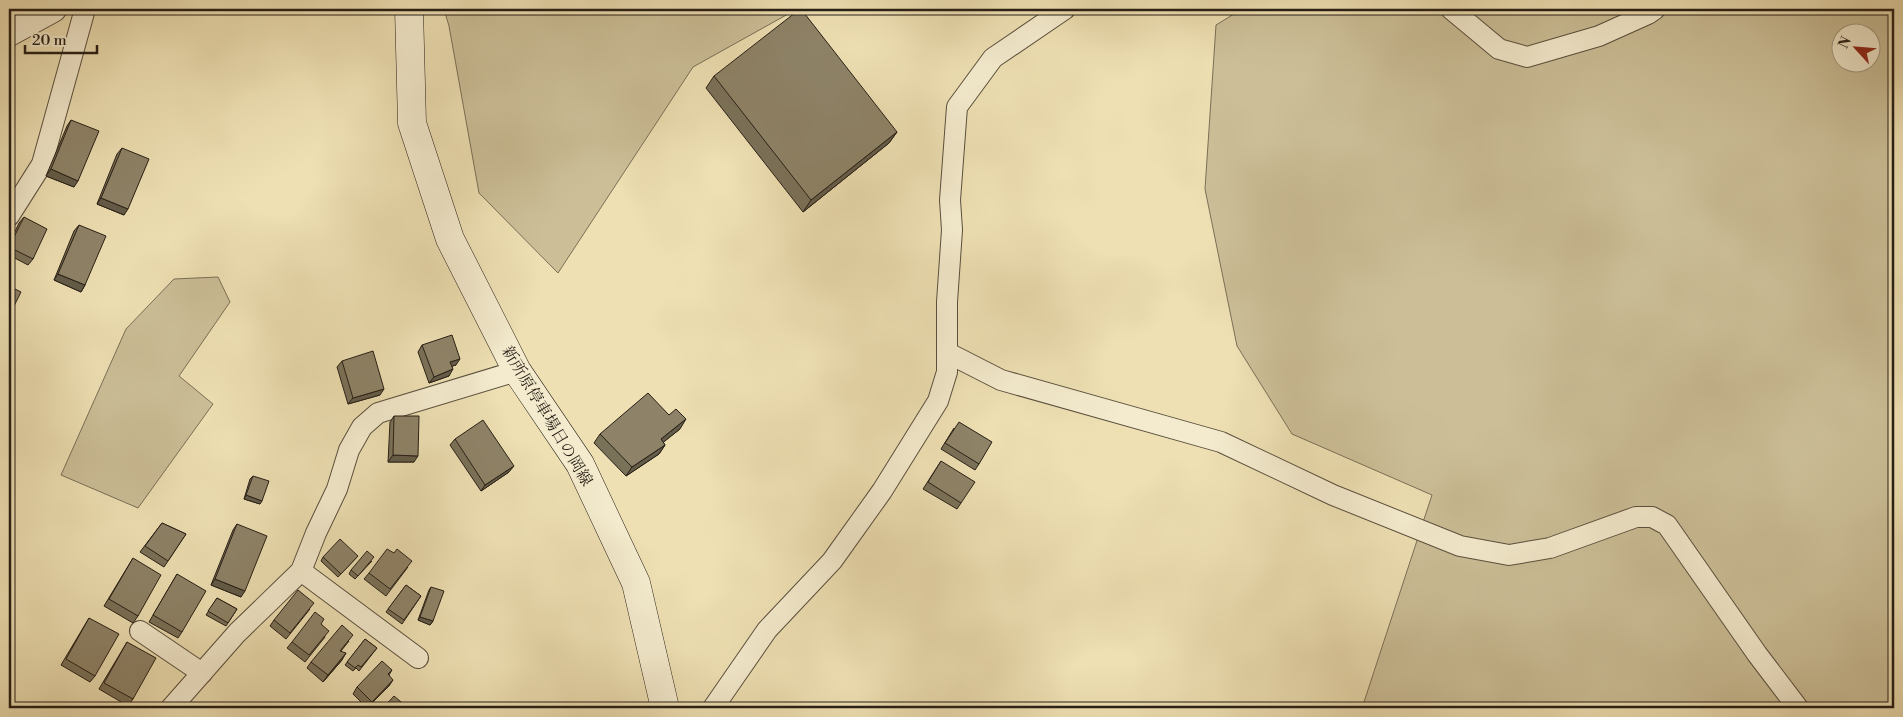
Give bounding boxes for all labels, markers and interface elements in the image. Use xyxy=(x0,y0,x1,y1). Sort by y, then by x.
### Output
scale bar xyxy=(25,22,98,54)
north arrow xyxy=(1830,22,1880,72)
text: 20 m xyxy=(32,31,67,50)
text: N xyxy=(1835,34,1856,52)
street label: 新所原停車場日の岡線 xyxy=(497,342,597,490)

